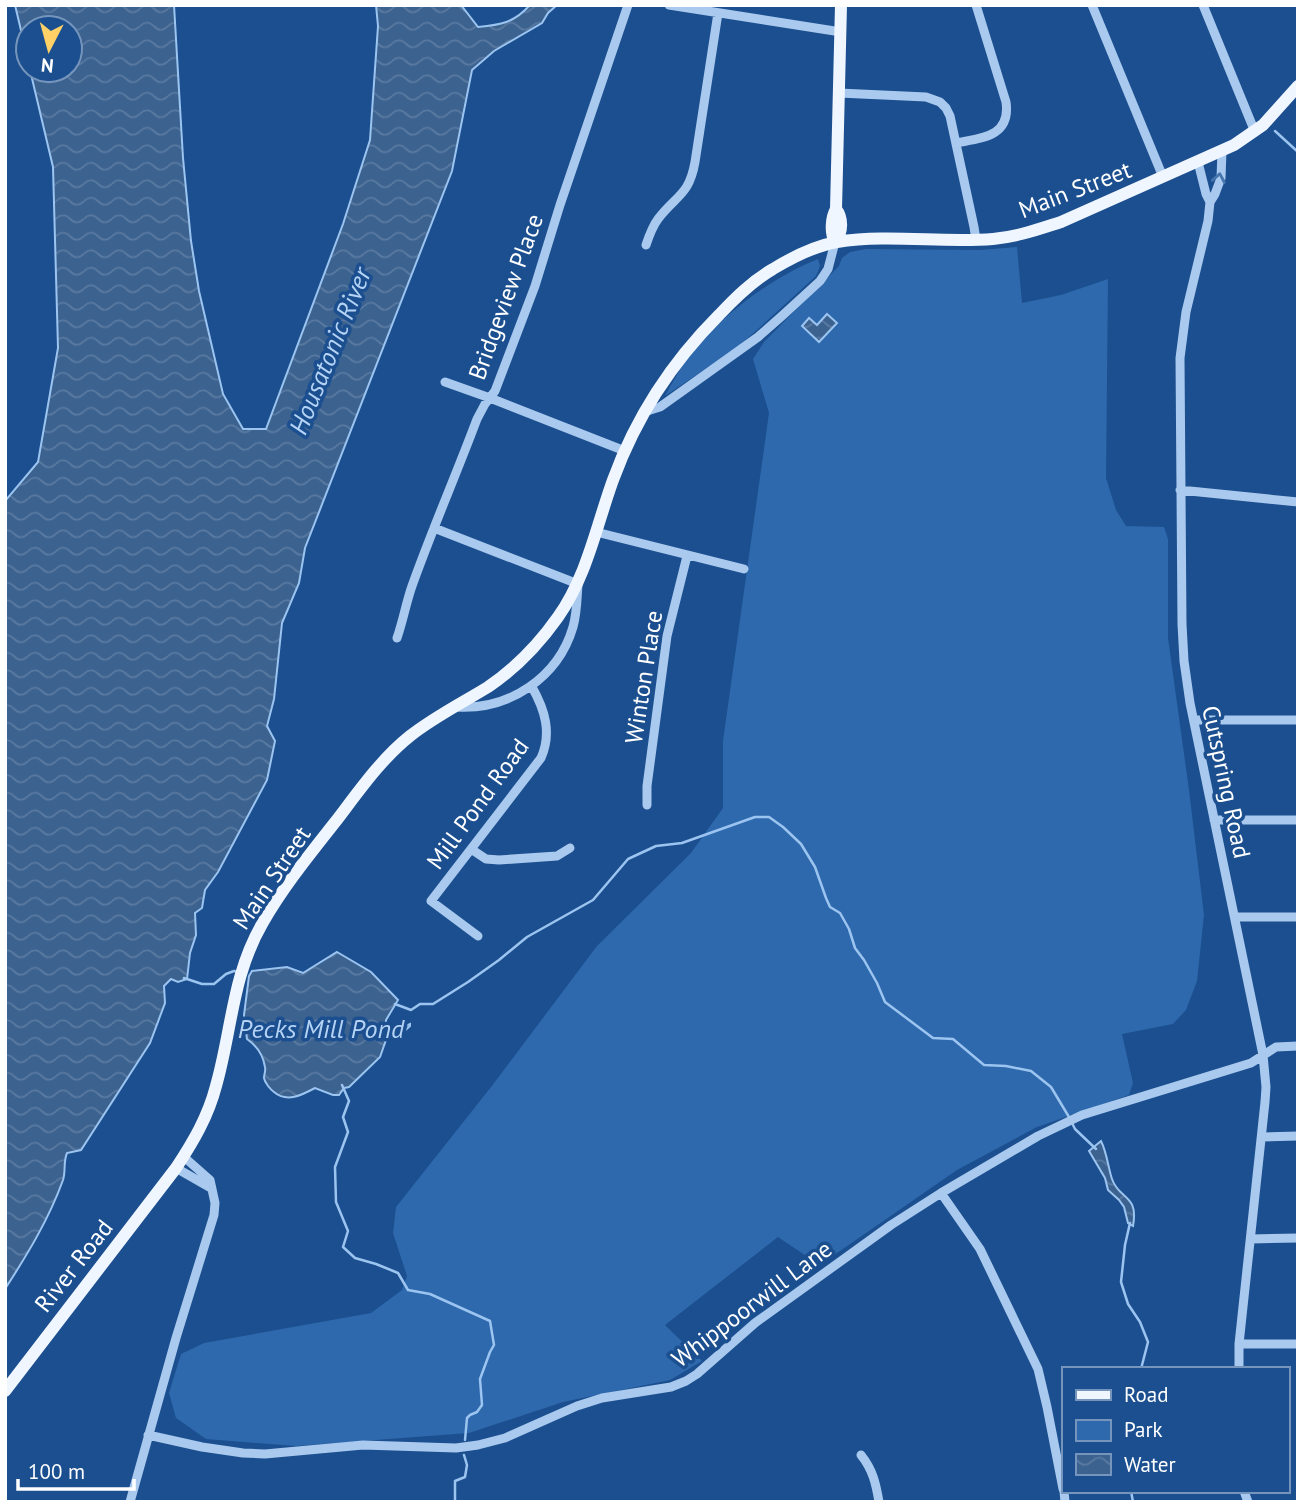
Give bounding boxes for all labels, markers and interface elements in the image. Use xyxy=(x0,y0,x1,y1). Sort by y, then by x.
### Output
north arrow xyxy=(14,14,84,84)
text: N xyxy=(40,53,55,78)
street label: Main Street xyxy=(1014,154,1136,225)
one-way arrow xyxy=(1211,172,1226,184)
street label: Bridgeview Place xyxy=(461,210,550,384)
water label: Housatonic River xyxy=(281,261,379,439)
street label: Winton Place xyxy=(618,608,669,746)
street label: Cutspring Road xyxy=(1195,703,1258,861)
street label: Mill Pond Road xyxy=(420,732,536,875)
street label: Main Street xyxy=(226,820,317,935)
water label: Pecks Mill Pond xyxy=(238,1012,405,1045)
street label: River Road xyxy=(28,1213,120,1318)
street label: Whippoorwill Lane xyxy=(665,1233,838,1374)
legend xyxy=(1062,1367,1289,1493)
text: Road xyxy=(1124,1381,1168,1408)
text: Park xyxy=(1124,1416,1163,1443)
scale bar xyxy=(18,1448,133,1492)
text: Water xyxy=(1124,1451,1176,1478)
text: 100 m xyxy=(28,1458,85,1485)

